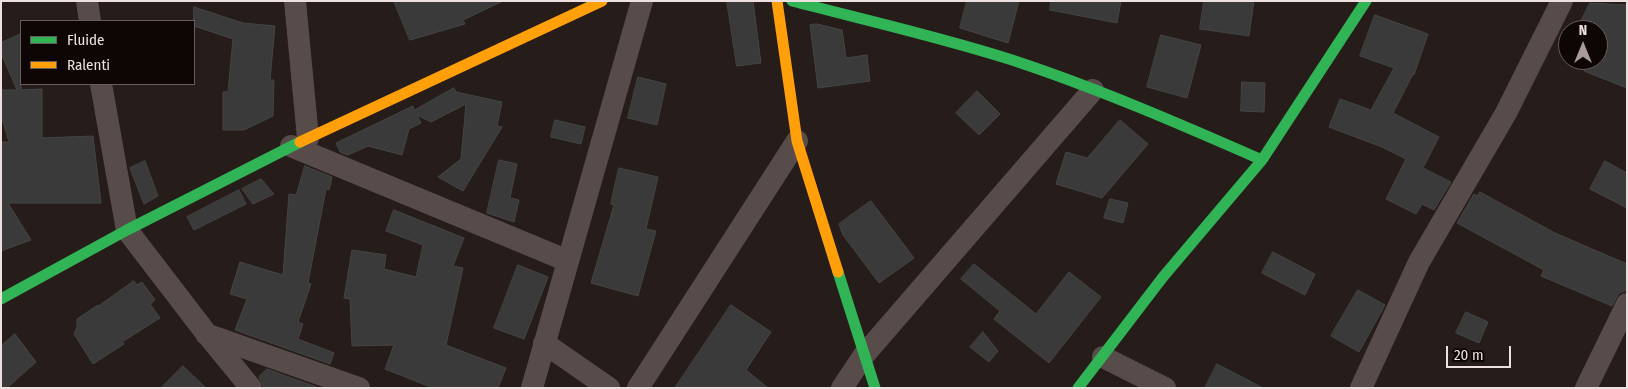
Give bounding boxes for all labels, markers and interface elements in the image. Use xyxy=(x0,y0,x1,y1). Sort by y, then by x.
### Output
legend xyxy=(20,20,195,85)
north arrow xyxy=(1558,20,1608,70)
text: N xyxy=(1579,22,1587,39)
text: Fluide xyxy=(67,31,104,49)
text: Ralenti xyxy=(67,56,110,74)
scale bar xyxy=(1448,336,1513,368)
text: 20 m xyxy=(1454,346,1484,364)

